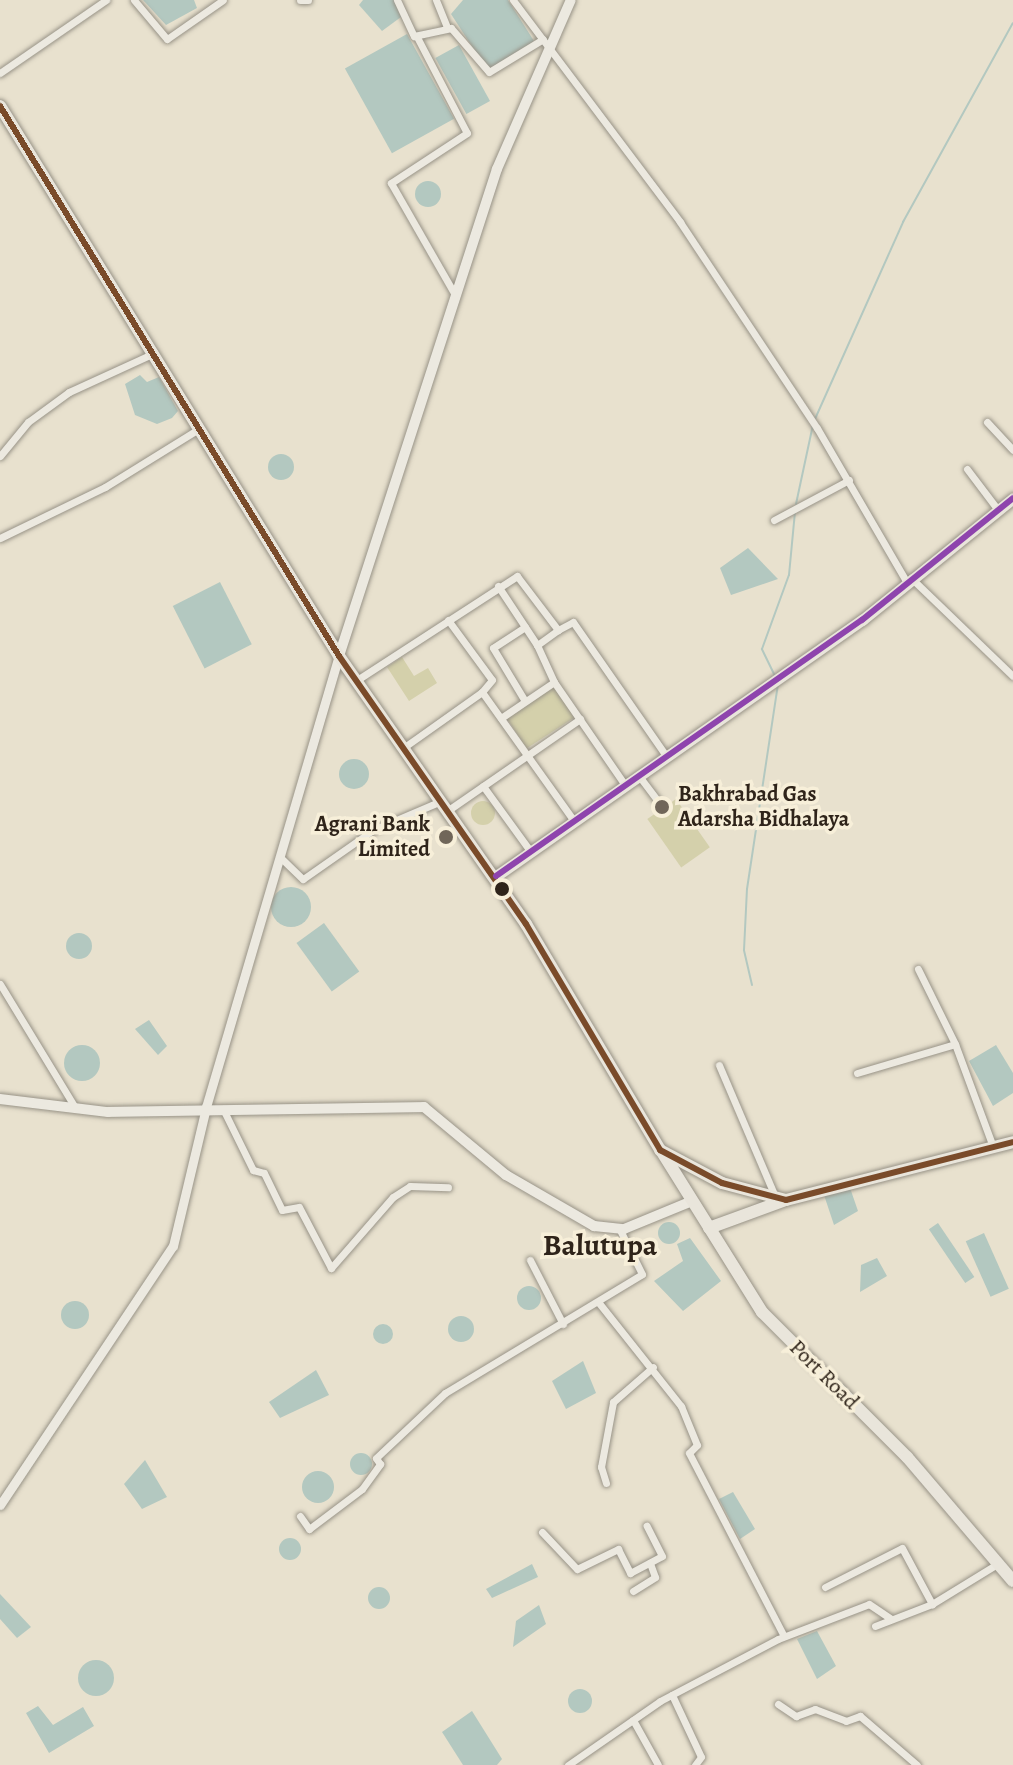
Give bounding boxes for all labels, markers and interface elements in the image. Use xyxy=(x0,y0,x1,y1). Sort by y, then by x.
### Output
place label: Bakhrabad Gas Adarsha Bidhalaya xyxy=(678,781,849,832)
marker: Bakhrabad Gas Adarsha Bidhalaya xyxy=(653,798,671,816)
place label: Agrani Bank Limited xyxy=(315,811,430,862)
marker: Agrani Bank Limited xyxy=(437,828,455,846)
unlabelled marker xyxy=(494,881,510,897)
district label: Balutupa xyxy=(543,1227,657,1263)
street label: Port Road xyxy=(784,1335,864,1415)

